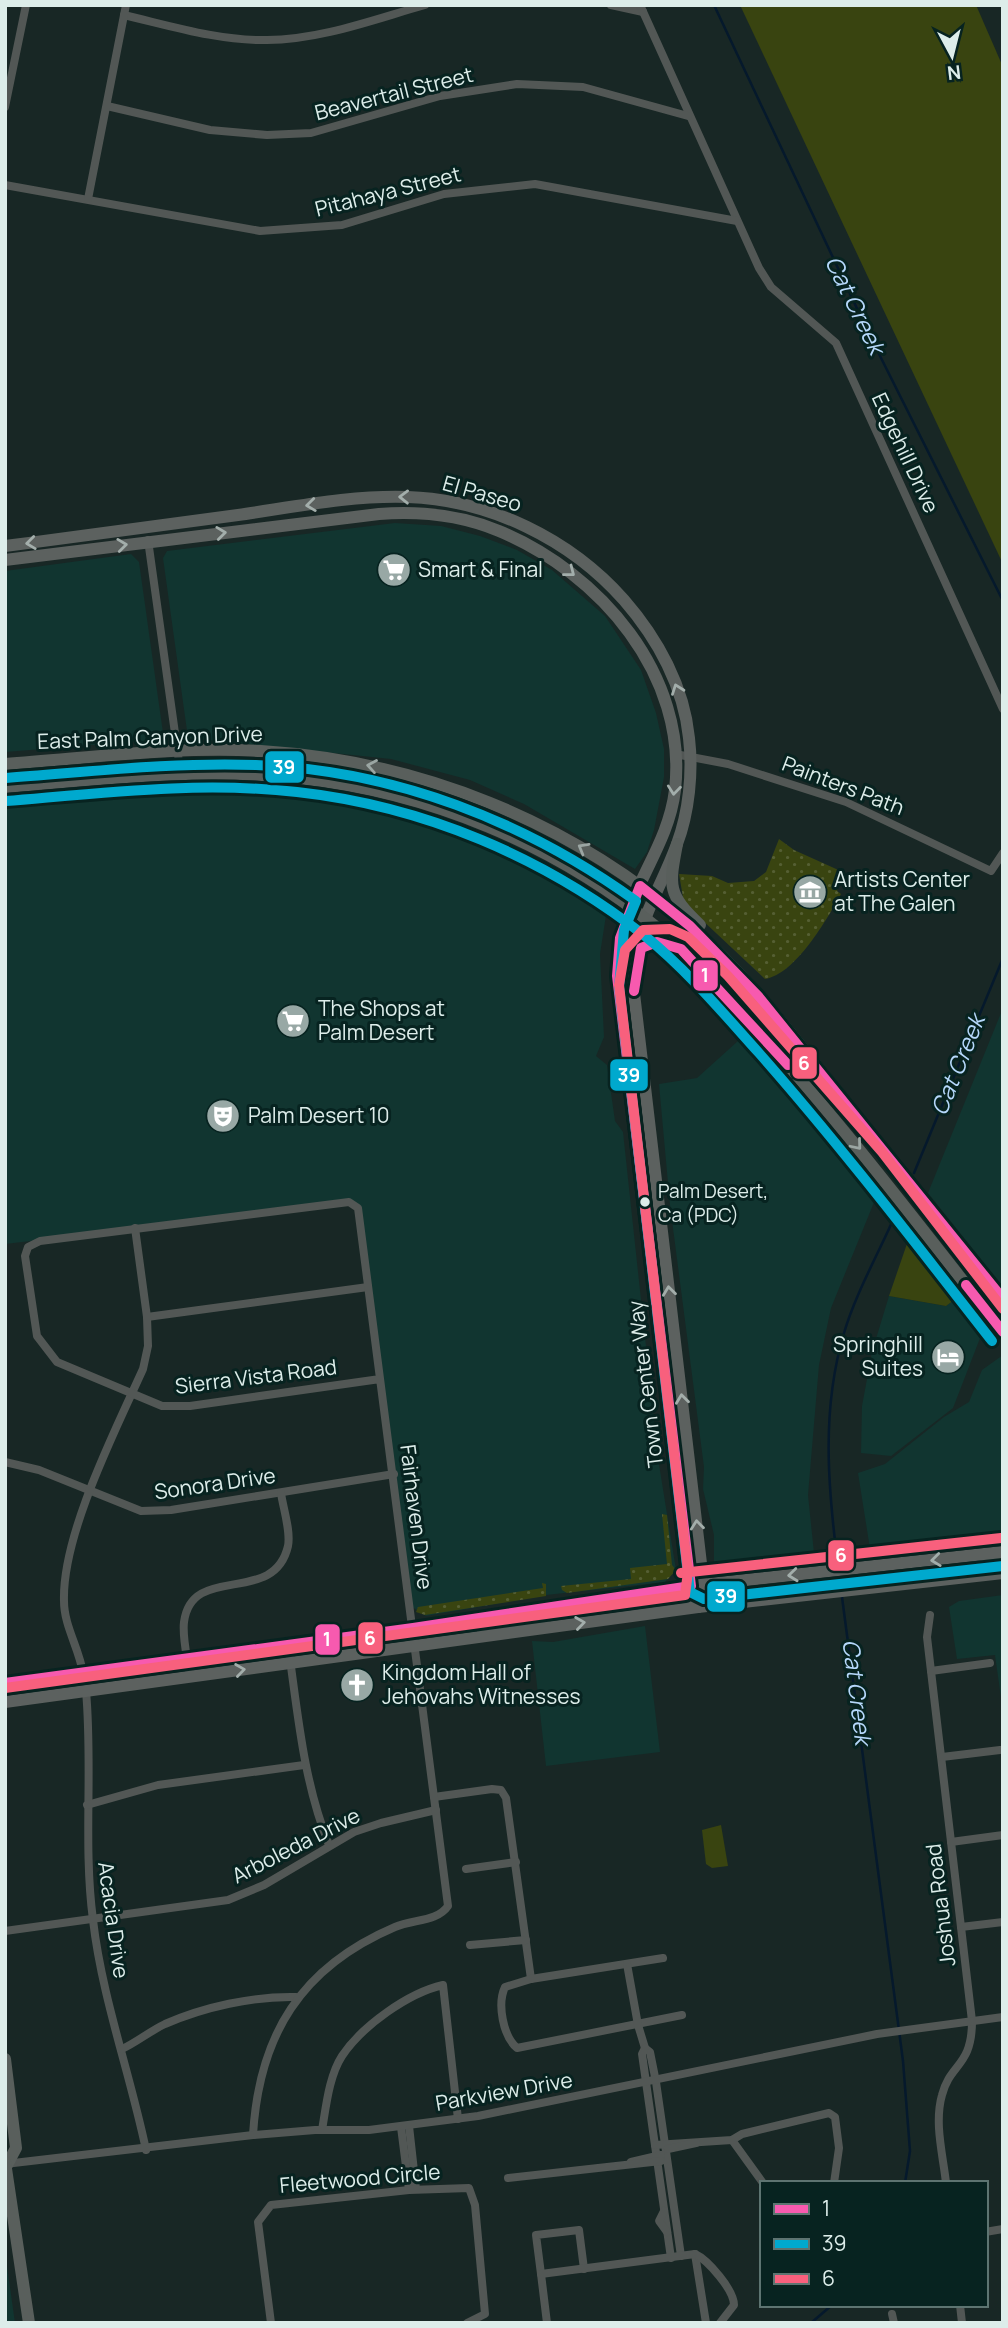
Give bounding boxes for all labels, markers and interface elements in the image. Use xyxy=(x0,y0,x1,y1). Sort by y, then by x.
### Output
north arrow xyxy=(917,21,987,91)
text: N xyxy=(946,59,962,87)
street label: Beavertail Street xyxy=(312,60,476,126)
street label: Pitahaya Street xyxy=(312,159,464,223)
water label: Cat Creek xyxy=(818,250,895,362)
street label: Edgehill Drive xyxy=(866,388,946,517)
street label: El Paseo xyxy=(440,468,525,518)
one-way arrow xyxy=(398,489,409,505)
one-way arrow xyxy=(305,498,317,513)
one-way arrow xyxy=(215,525,227,540)
one-way arrow xyxy=(25,535,37,550)
one-way arrow xyxy=(116,538,127,553)
supermarket icon: Smart & Final xyxy=(375,551,413,589)
place label: Smart & Final xyxy=(418,555,543,583)
one-way arrow xyxy=(563,564,575,577)
one-way arrow xyxy=(671,683,685,695)
street label: East Palm Canyon Drive xyxy=(37,719,263,755)
street label: Painters Path xyxy=(778,749,908,821)
line badge: 39 xyxy=(264,750,305,784)
text: 39 xyxy=(273,754,295,780)
one-way arrow xyxy=(366,759,378,774)
one-way arrow xyxy=(667,785,682,796)
one-way arrow xyxy=(578,843,590,856)
place label: Artists Center at The Galen xyxy=(834,865,971,917)
museum icon: Artists Center at The Galen xyxy=(791,873,829,911)
line badge: 1 xyxy=(692,959,719,992)
text: 1 xyxy=(701,962,709,988)
place label: The Shops at Palm Desert xyxy=(318,994,445,1046)
supermarket icon: The Shops at Palm Desert xyxy=(274,1002,312,1040)
water label: Cat Creek xyxy=(922,1006,993,1120)
line badge: 6 xyxy=(791,1046,818,1080)
text: 6 xyxy=(798,1050,810,1076)
line badge: 39 xyxy=(609,1058,649,1092)
text: 39 xyxy=(618,1062,640,1088)
theatre icon: Palm Desert 10 xyxy=(204,1097,242,1135)
place label: Palm Desert 10 xyxy=(248,1101,390,1129)
one-way arrow xyxy=(849,1138,862,1150)
place label: Palm Desert, Ca (PDC) xyxy=(658,1178,768,1228)
marker: Palm Desert, Ca (PDC) xyxy=(638,1195,652,1209)
one-way arrow xyxy=(662,1285,677,1297)
street label: Town Center Way xyxy=(621,1299,669,1469)
place label: Springhill Suites xyxy=(833,1330,923,1382)
hotel icon: Springhill Suites xyxy=(929,1338,967,1376)
street label: Sierra Vista Road xyxy=(173,1352,338,1400)
one-way arrow xyxy=(674,1393,689,1404)
street label: Fairhaven Drive xyxy=(394,1443,440,1591)
street label: Sonora Drive xyxy=(152,1461,277,1505)
one-way arrow xyxy=(690,1520,705,1531)
line badge: 6 xyxy=(827,1539,855,1572)
text: 6 xyxy=(835,1542,847,1568)
one-way arrow xyxy=(930,1552,942,1567)
one-way arrow xyxy=(787,1567,799,1582)
line badge: 39 xyxy=(706,1580,746,1613)
text: 39 xyxy=(715,1583,737,1609)
one-way arrow xyxy=(574,1615,586,1630)
line badge: 6 xyxy=(357,1621,384,1655)
line badge: 1 xyxy=(314,1623,341,1656)
text: 6 xyxy=(364,1625,376,1651)
text: 1 xyxy=(323,1626,331,1652)
water label: Cat Creek xyxy=(836,1637,881,1750)
place label: Kingdom Hall of Jehovahs Witnesses xyxy=(382,1658,580,1710)
one-way arrow xyxy=(234,1662,246,1677)
church icon: Kingdom Hall of Jehovahs Witnesses xyxy=(338,1666,376,1704)
street label: Arboleda Drive xyxy=(227,1801,364,1889)
street label: Joshua Road xyxy=(919,1842,961,1968)
street label: Acacia Drive xyxy=(92,1860,136,1980)
street label: Parkview Drive xyxy=(433,2065,575,2117)
street label: Fleetwood Circle xyxy=(278,2157,442,2199)
legend xyxy=(760,2181,987,2307)
text: 1 xyxy=(822,2194,830,2222)
text: 39 xyxy=(822,2229,847,2257)
text: 6 xyxy=(822,2264,835,2292)

